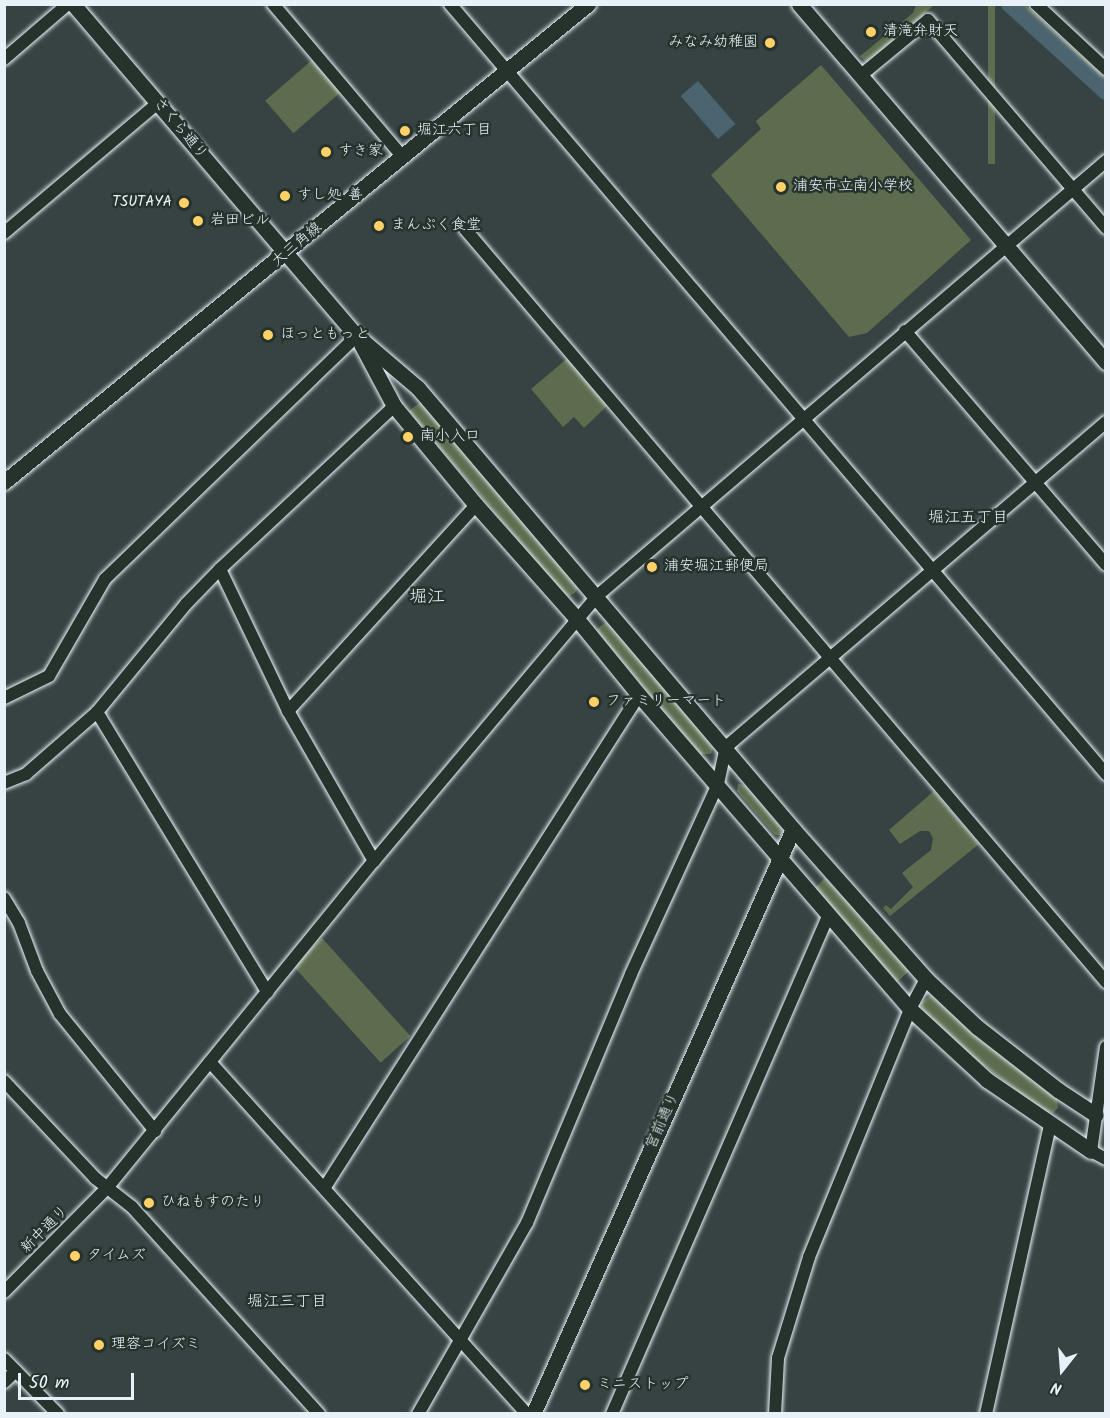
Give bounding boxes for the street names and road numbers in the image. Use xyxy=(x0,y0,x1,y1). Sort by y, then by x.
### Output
street label: さくら通り xyxy=(149,94,211,164)
street label: 大三角線 xyxy=(268,219,326,271)
street label: 宮前通り xyxy=(643,1090,683,1152)
street label: 新中通り xyxy=(17,1202,73,1258)

